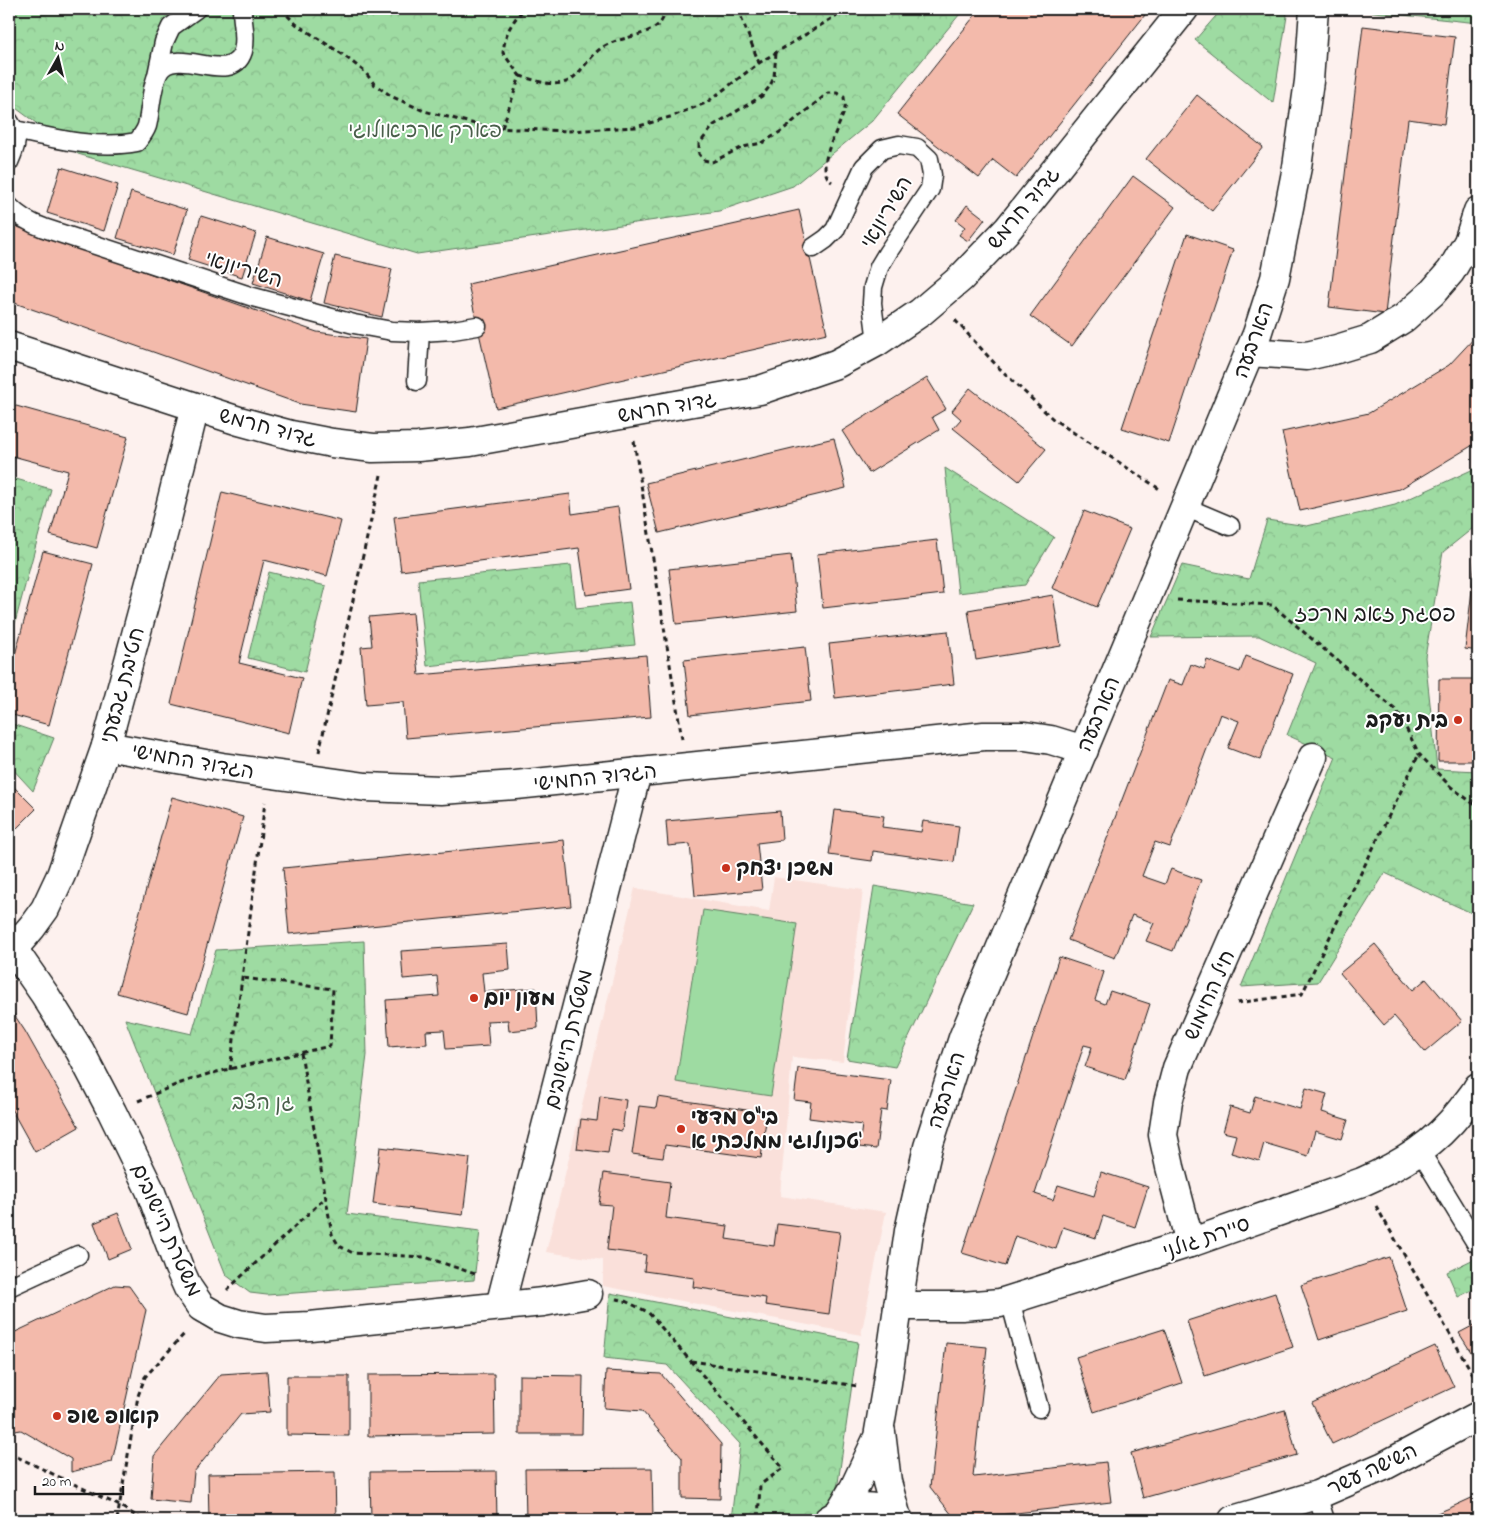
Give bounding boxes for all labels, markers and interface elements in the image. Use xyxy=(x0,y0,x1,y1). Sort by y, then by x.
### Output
north arrow xyxy=(32,32,82,82)
text: N xyxy=(53,36,66,58)
park label: פארק ארכיאולוגי xyxy=(348,117,502,147)
street label: גדוד חרמש xyxy=(981,161,1068,257)
street label: השיריונאי xyxy=(854,171,921,255)
street label: השיריונאי xyxy=(201,245,286,297)
street label: הארבעה xyxy=(1227,298,1283,383)
street label: גדוד חרמש xyxy=(615,385,719,432)
street label: גדוד חרמש xyxy=(215,401,320,456)
district label: פסגת זאב מרכז xyxy=(1294,600,1456,632)
street label: חטיבת גבעתי xyxy=(94,624,154,747)
street label: הארבעה xyxy=(1070,672,1129,757)
place label: בית יעקב xyxy=(1366,707,1448,737)
marker: בית יעקב xyxy=(1452,714,1464,726)
street label: הגדוד החמישי xyxy=(129,737,256,789)
street label: הגדוד החמישי xyxy=(532,758,659,800)
place label: משכן יצחק xyxy=(736,855,834,885)
marker: משכן יצחק xyxy=(720,862,732,874)
street label: חיל החימוש xyxy=(1178,946,1244,1046)
street label: משטרת היישובים xyxy=(538,966,602,1112)
place label: מעון יום xyxy=(484,985,555,1015)
marker: מעון יום xyxy=(468,992,480,1004)
street label: הארבעה xyxy=(921,1048,974,1133)
park label: גן הצב xyxy=(232,1089,294,1119)
place label: בי"ס מדעי טכנולוגי ממלכתי א' xyxy=(691,1104,862,1158)
marker: בי"ס מדעי טכנולוגי ממלכתי א' xyxy=(675,1123,687,1135)
street label: משטרת היישובים xyxy=(122,1159,208,1302)
street label: סיירת גולני xyxy=(1159,1210,1254,1268)
place label: קואופ שופ xyxy=(67,1403,159,1433)
marker: קואופ שופ xyxy=(51,1410,63,1422)
street label: השישה עשר xyxy=(1323,1437,1423,1505)
scale bar xyxy=(35,1464,122,1496)
text: 20 m xyxy=(42,1471,72,1493)

